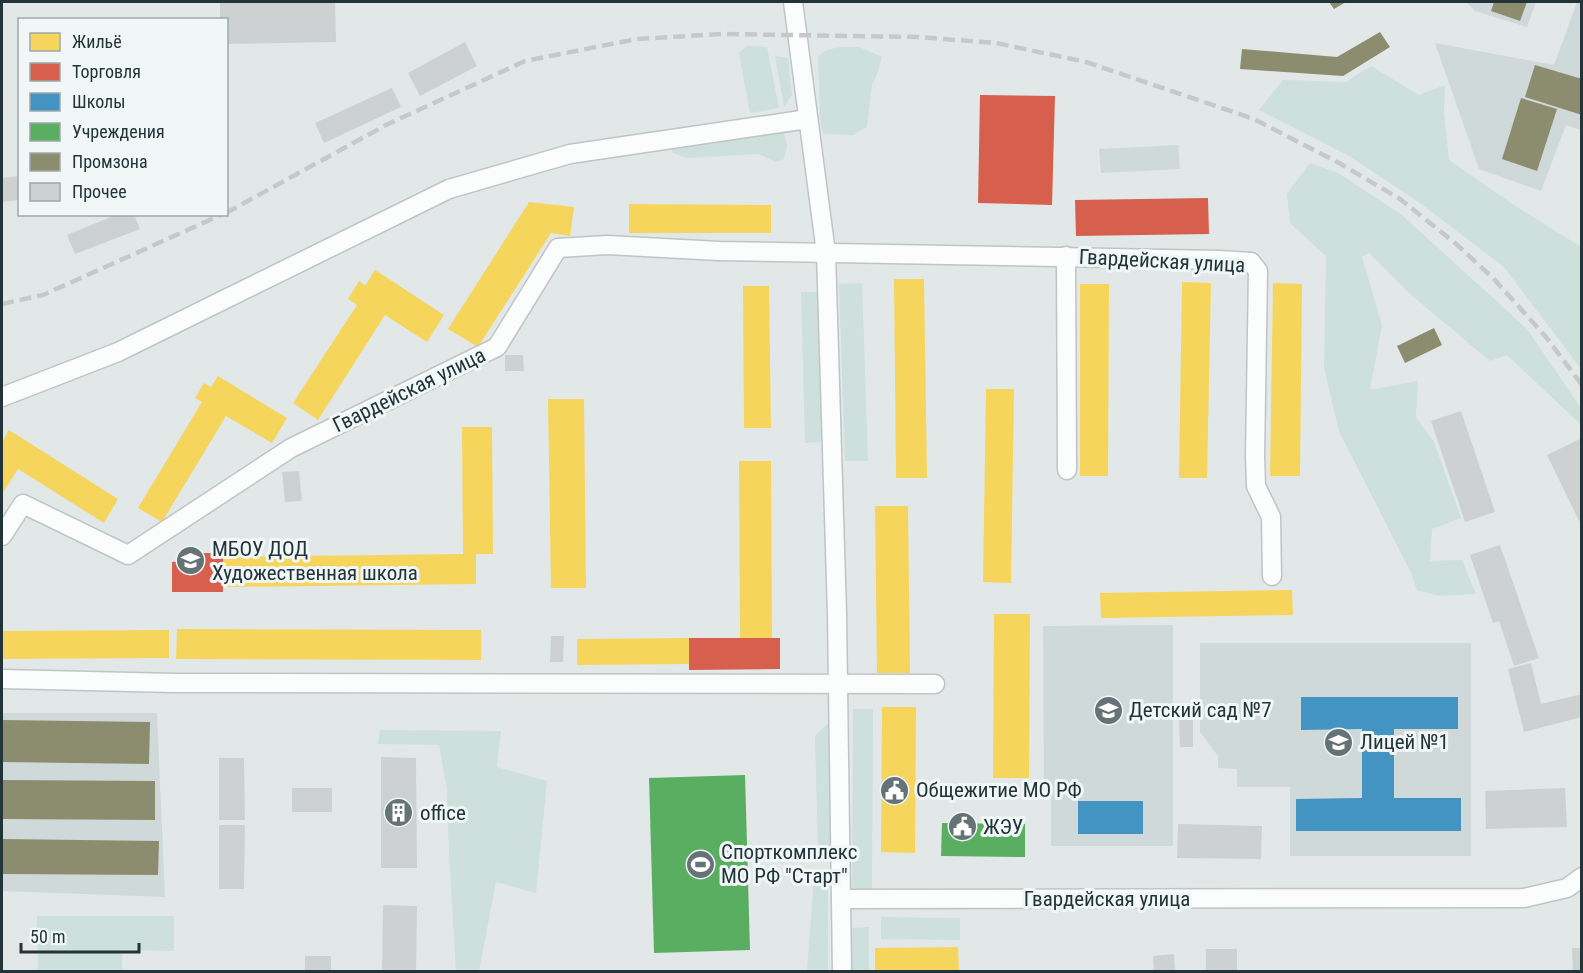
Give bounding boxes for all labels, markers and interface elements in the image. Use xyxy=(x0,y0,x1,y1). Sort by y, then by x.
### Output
legend xyxy=(18,18,228,216)
text: Жильё xyxy=(72,31,122,52)
text: Торговля xyxy=(72,61,141,82)
text: Школы xyxy=(72,91,125,112)
text: Учреждения xyxy=(72,121,165,142)
text: Промзона xyxy=(72,151,148,172)
text: Прочее xyxy=(72,181,127,202)
street label: Гвардейская улица xyxy=(1078,245,1246,277)
street label: Гвардейская улица xyxy=(329,343,489,437)
place label: МБОУ ДОД Художественная школа xyxy=(212,537,418,585)
school or university icon: МБОУ ДОД Художественная школа xyxy=(175,545,207,577)
school or university icon: Детский сад №7 xyxy=(1092,694,1124,726)
place label: Детский сад №7 xyxy=(1129,698,1272,722)
school or university icon: Лицей №1 xyxy=(1323,726,1355,758)
place label: Лицей №1 xyxy=(1360,730,1449,754)
public building icon: Общежитие МО РФ xyxy=(879,774,911,806)
place label: Общежитие МО РФ xyxy=(916,778,1082,802)
building icon: office xyxy=(383,797,415,829)
place label: office xyxy=(420,801,466,825)
public building icon: ЖЭУ xyxy=(946,811,978,843)
place label: ЖЭУ xyxy=(983,815,1023,839)
place label: Спорткомплекс МО РФ "Старт" xyxy=(721,840,857,888)
sports icon: Спорткомплекс МО РФ "Старт" xyxy=(684,848,716,880)
street label: Гвардейская улица xyxy=(1024,887,1190,911)
scale bar xyxy=(21,916,140,954)
text: 50 m xyxy=(30,926,65,947)

